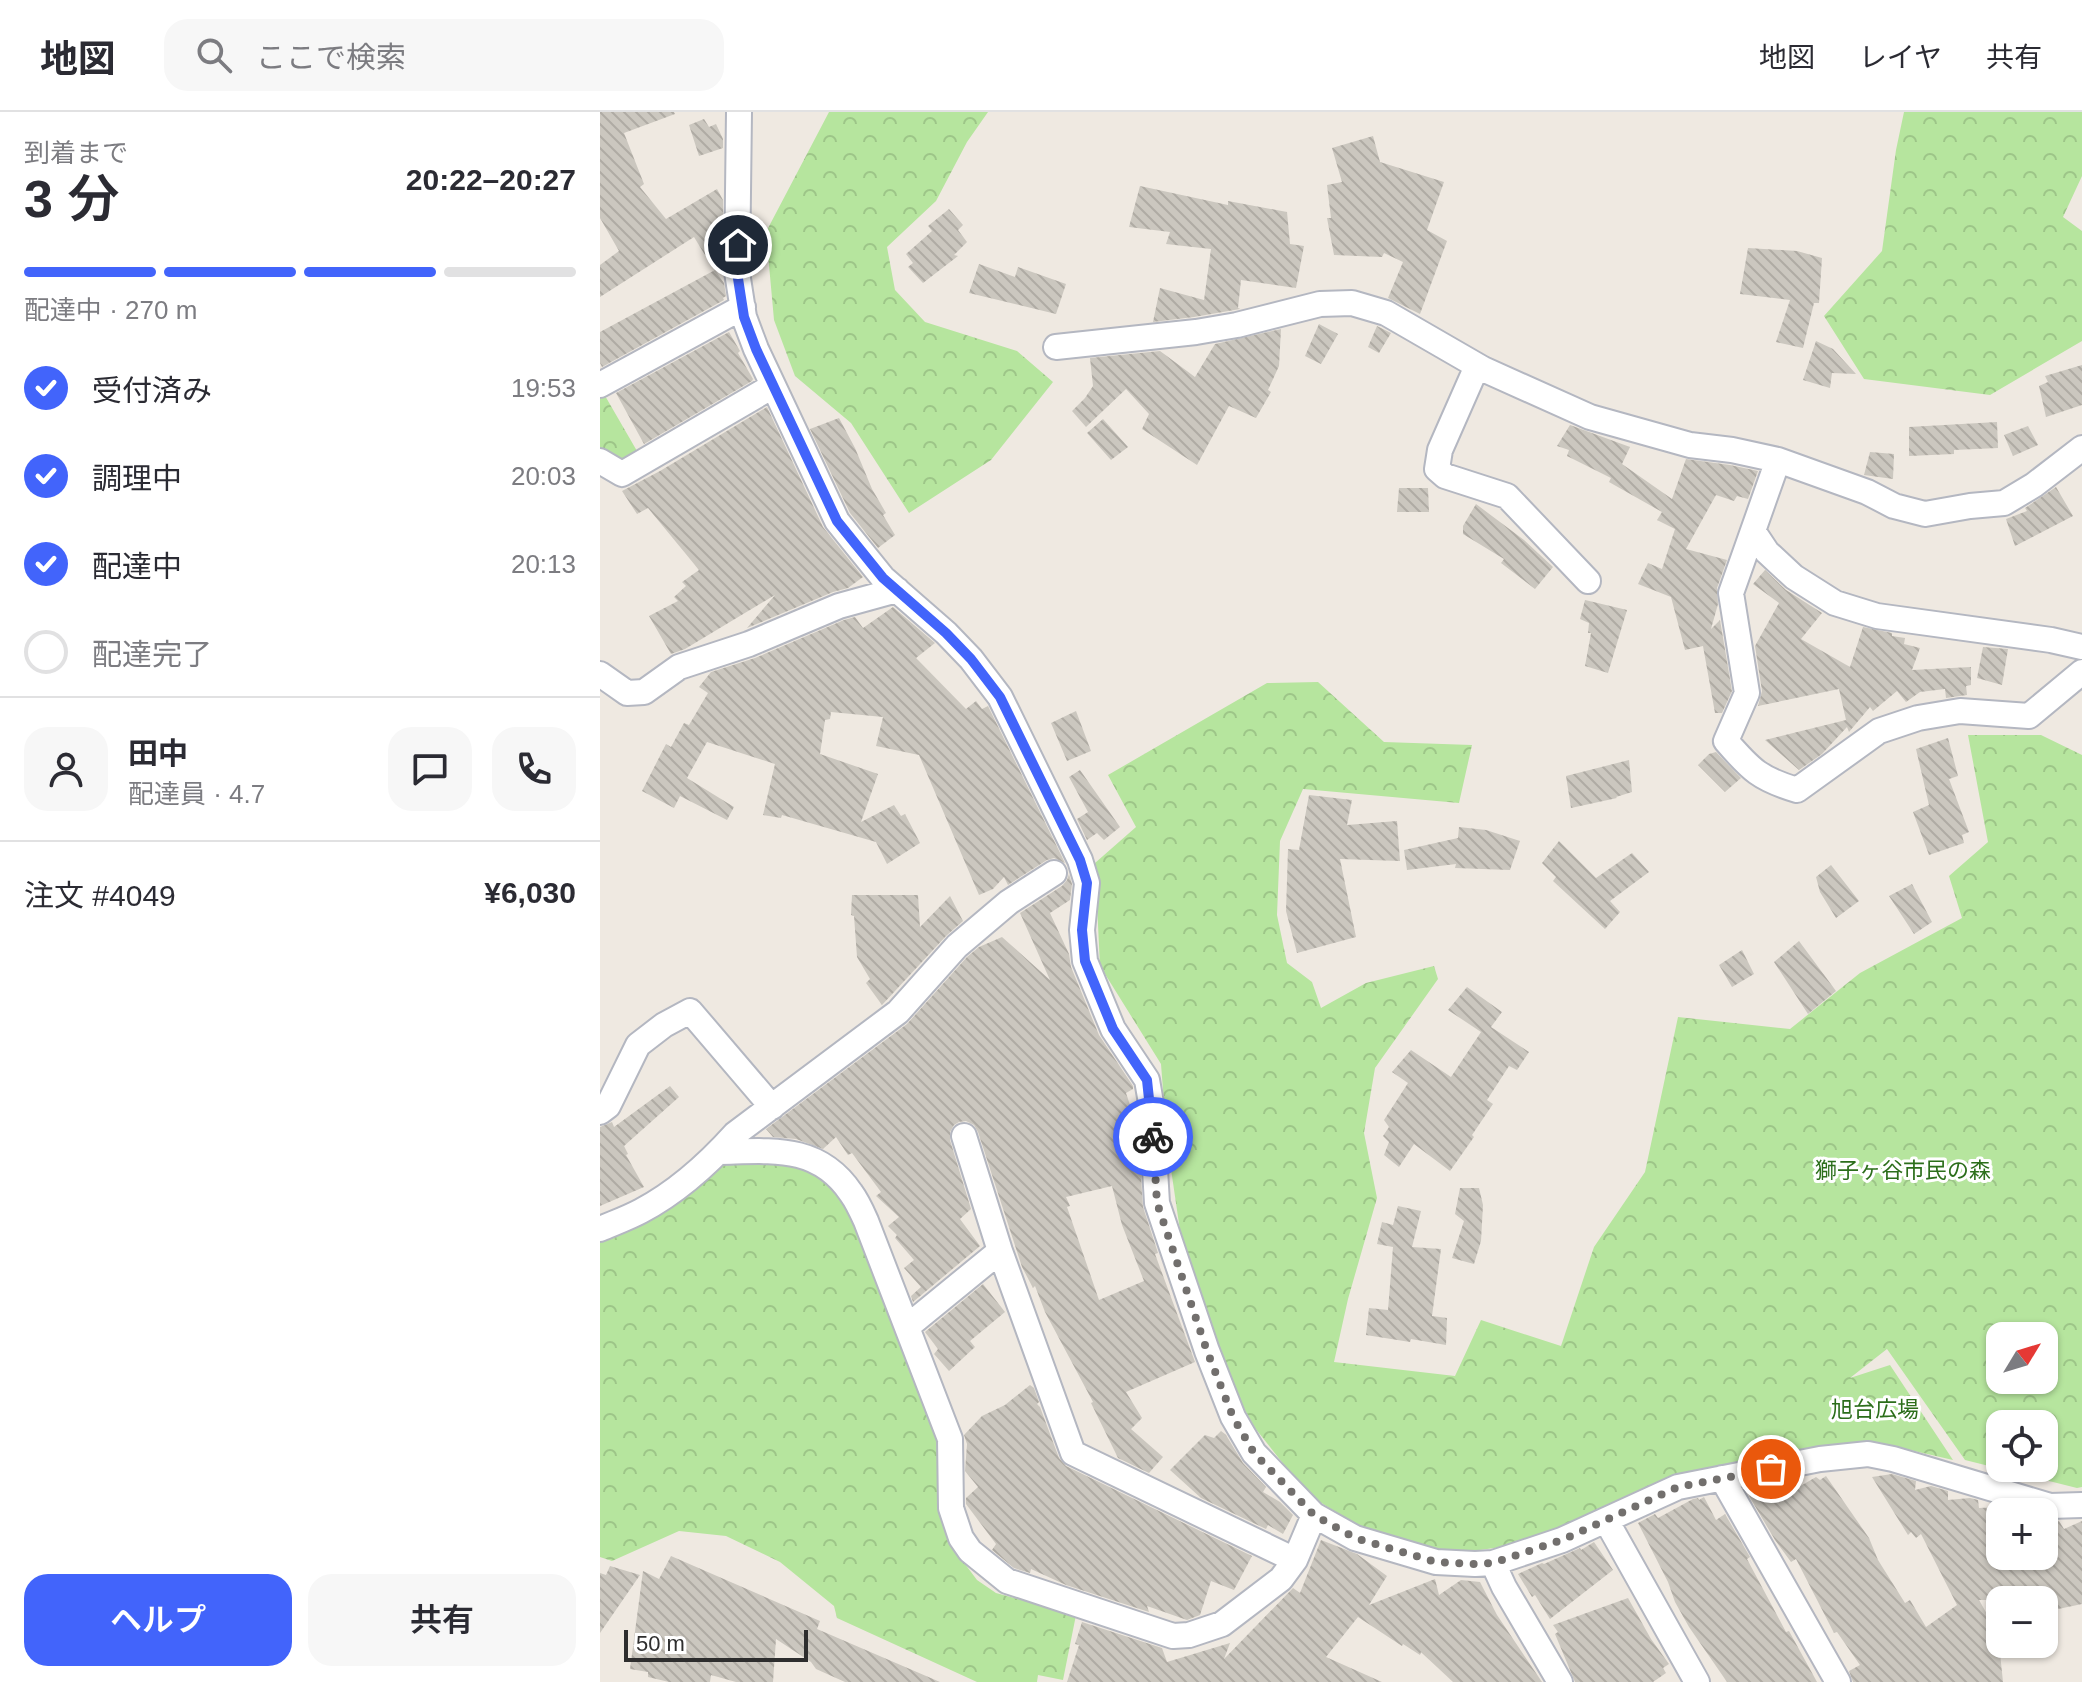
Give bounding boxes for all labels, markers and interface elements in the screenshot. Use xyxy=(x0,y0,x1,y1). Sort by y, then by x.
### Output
search box xyxy=(164,19,724,91)
icon: search xyxy=(192,33,236,77)
text: 地図 xyxy=(40,38,116,80)
text: ここで検索 xyxy=(256,41,406,74)
text: 地図 xyxy=(1759,42,1815,73)
text: レイヤ xyxy=(1859,42,1942,73)
text: 共有 xyxy=(1986,42,2042,73)
text: 到着まで xyxy=(24,138,128,168)
text: 20:22–20:27 xyxy=(406,163,576,196)
text: 3 分 xyxy=(24,170,119,228)
pin xyxy=(704,211,772,279)
icon: home xyxy=(716,223,760,267)
text: 配達中 · 270 m xyxy=(24,295,197,325)
icon: check xyxy=(24,366,68,410)
text: 19:53 xyxy=(511,373,576,403)
text: 受付済み xyxy=(92,374,212,407)
icon: check xyxy=(24,454,68,498)
text: 20:03 xyxy=(511,461,576,491)
text: 調理中 xyxy=(92,462,182,495)
icon: check xyxy=(24,542,68,586)
text: 20:13 xyxy=(511,549,576,579)
text: 配達中 xyxy=(92,550,182,583)
text: 配達完了 xyxy=(92,638,212,671)
button: person xyxy=(24,727,108,811)
button: chat xyxy=(388,727,472,811)
button: phone xyxy=(492,727,576,811)
text: 田中 xyxy=(128,737,188,770)
text: 配達員 · 4.7 xyxy=(128,779,265,809)
text: ¥6,030 xyxy=(484,876,576,909)
text: 注文 #4049 xyxy=(24,879,176,912)
courier xyxy=(1113,1097,1193,1177)
icon: bike xyxy=(1131,1115,1175,1159)
park label: 獅子ヶ谷市民の森 xyxy=(1815,1158,1991,1183)
north arrow xyxy=(1986,1322,2058,1394)
map controls xyxy=(1986,1322,2058,1658)
park label: 旭台広場 xyxy=(1831,1397,1919,1422)
button: locate xyxy=(1986,1410,2058,1482)
pin xyxy=(1737,1435,1805,1503)
icon: bag xyxy=(1749,1447,1793,1491)
button: + xyxy=(1986,1498,2058,1570)
button: ヘルプ xyxy=(24,1574,292,1666)
button: 共有 xyxy=(308,1574,576,1666)
button: − xyxy=(1986,1586,2058,1658)
scale bar xyxy=(624,1626,808,1662)
text: 50 m xyxy=(636,1631,685,1656)

